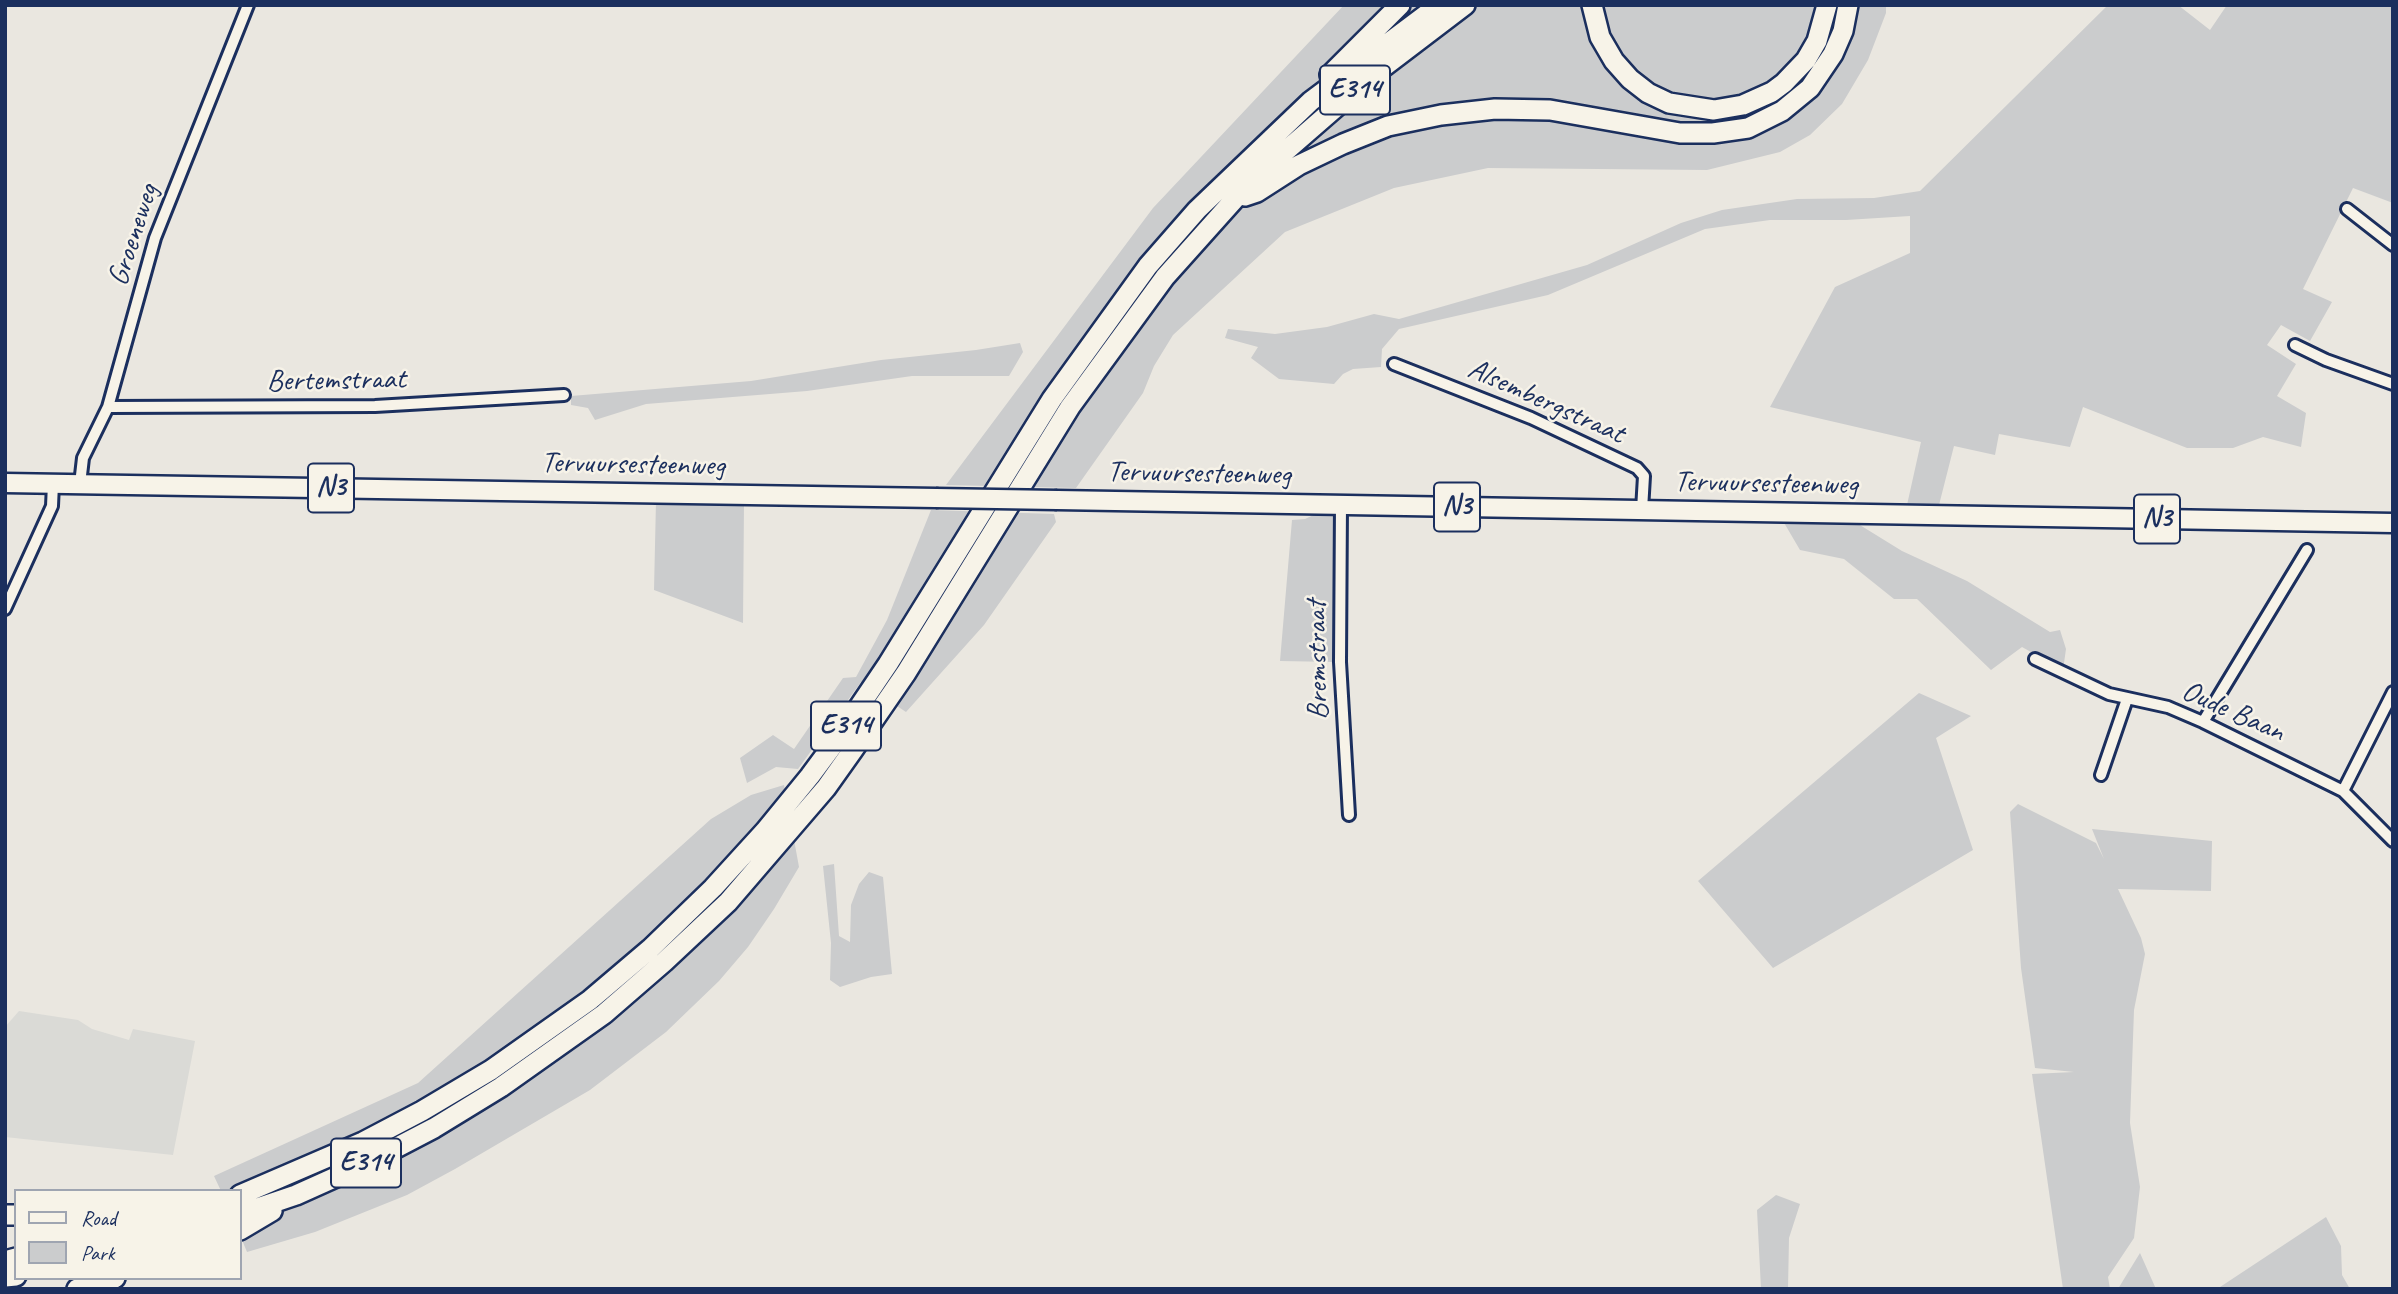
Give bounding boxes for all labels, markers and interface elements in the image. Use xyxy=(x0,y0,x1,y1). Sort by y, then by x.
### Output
road number: E314 xyxy=(1320,66,1390,114)
street label: Groeneweg xyxy=(101,180,167,290)
street label: Alsembergstraat xyxy=(1462,352,1630,452)
street label: Bertemstraat xyxy=(266,362,406,400)
street label: Tervuursesteenweg xyxy=(541,445,725,485)
street label: Tervuursesteenweg xyxy=(1107,454,1291,494)
road number: N3 xyxy=(308,463,354,512)
street label: Tervuursesteenweg xyxy=(1674,464,1858,504)
road number: N3 xyxy=(1434,482,1480,532)
road number: N3 xyxy=(2134,494,2180,544)
street label: Bremstraat xyxy=(1299,600,1337,720)
street label: Oude Baan xyxy=(2176,673,2290,751)
road number: E314 xyxy=(811,702,881,750)
road number: E314 xyxy=(331,1138,401,1188)
legend xyxy=(14,1189,242,1280)
text: Road xyxy=(81,1205,116,1231)
text: Park xyxy=(81,1240,114,1266)

